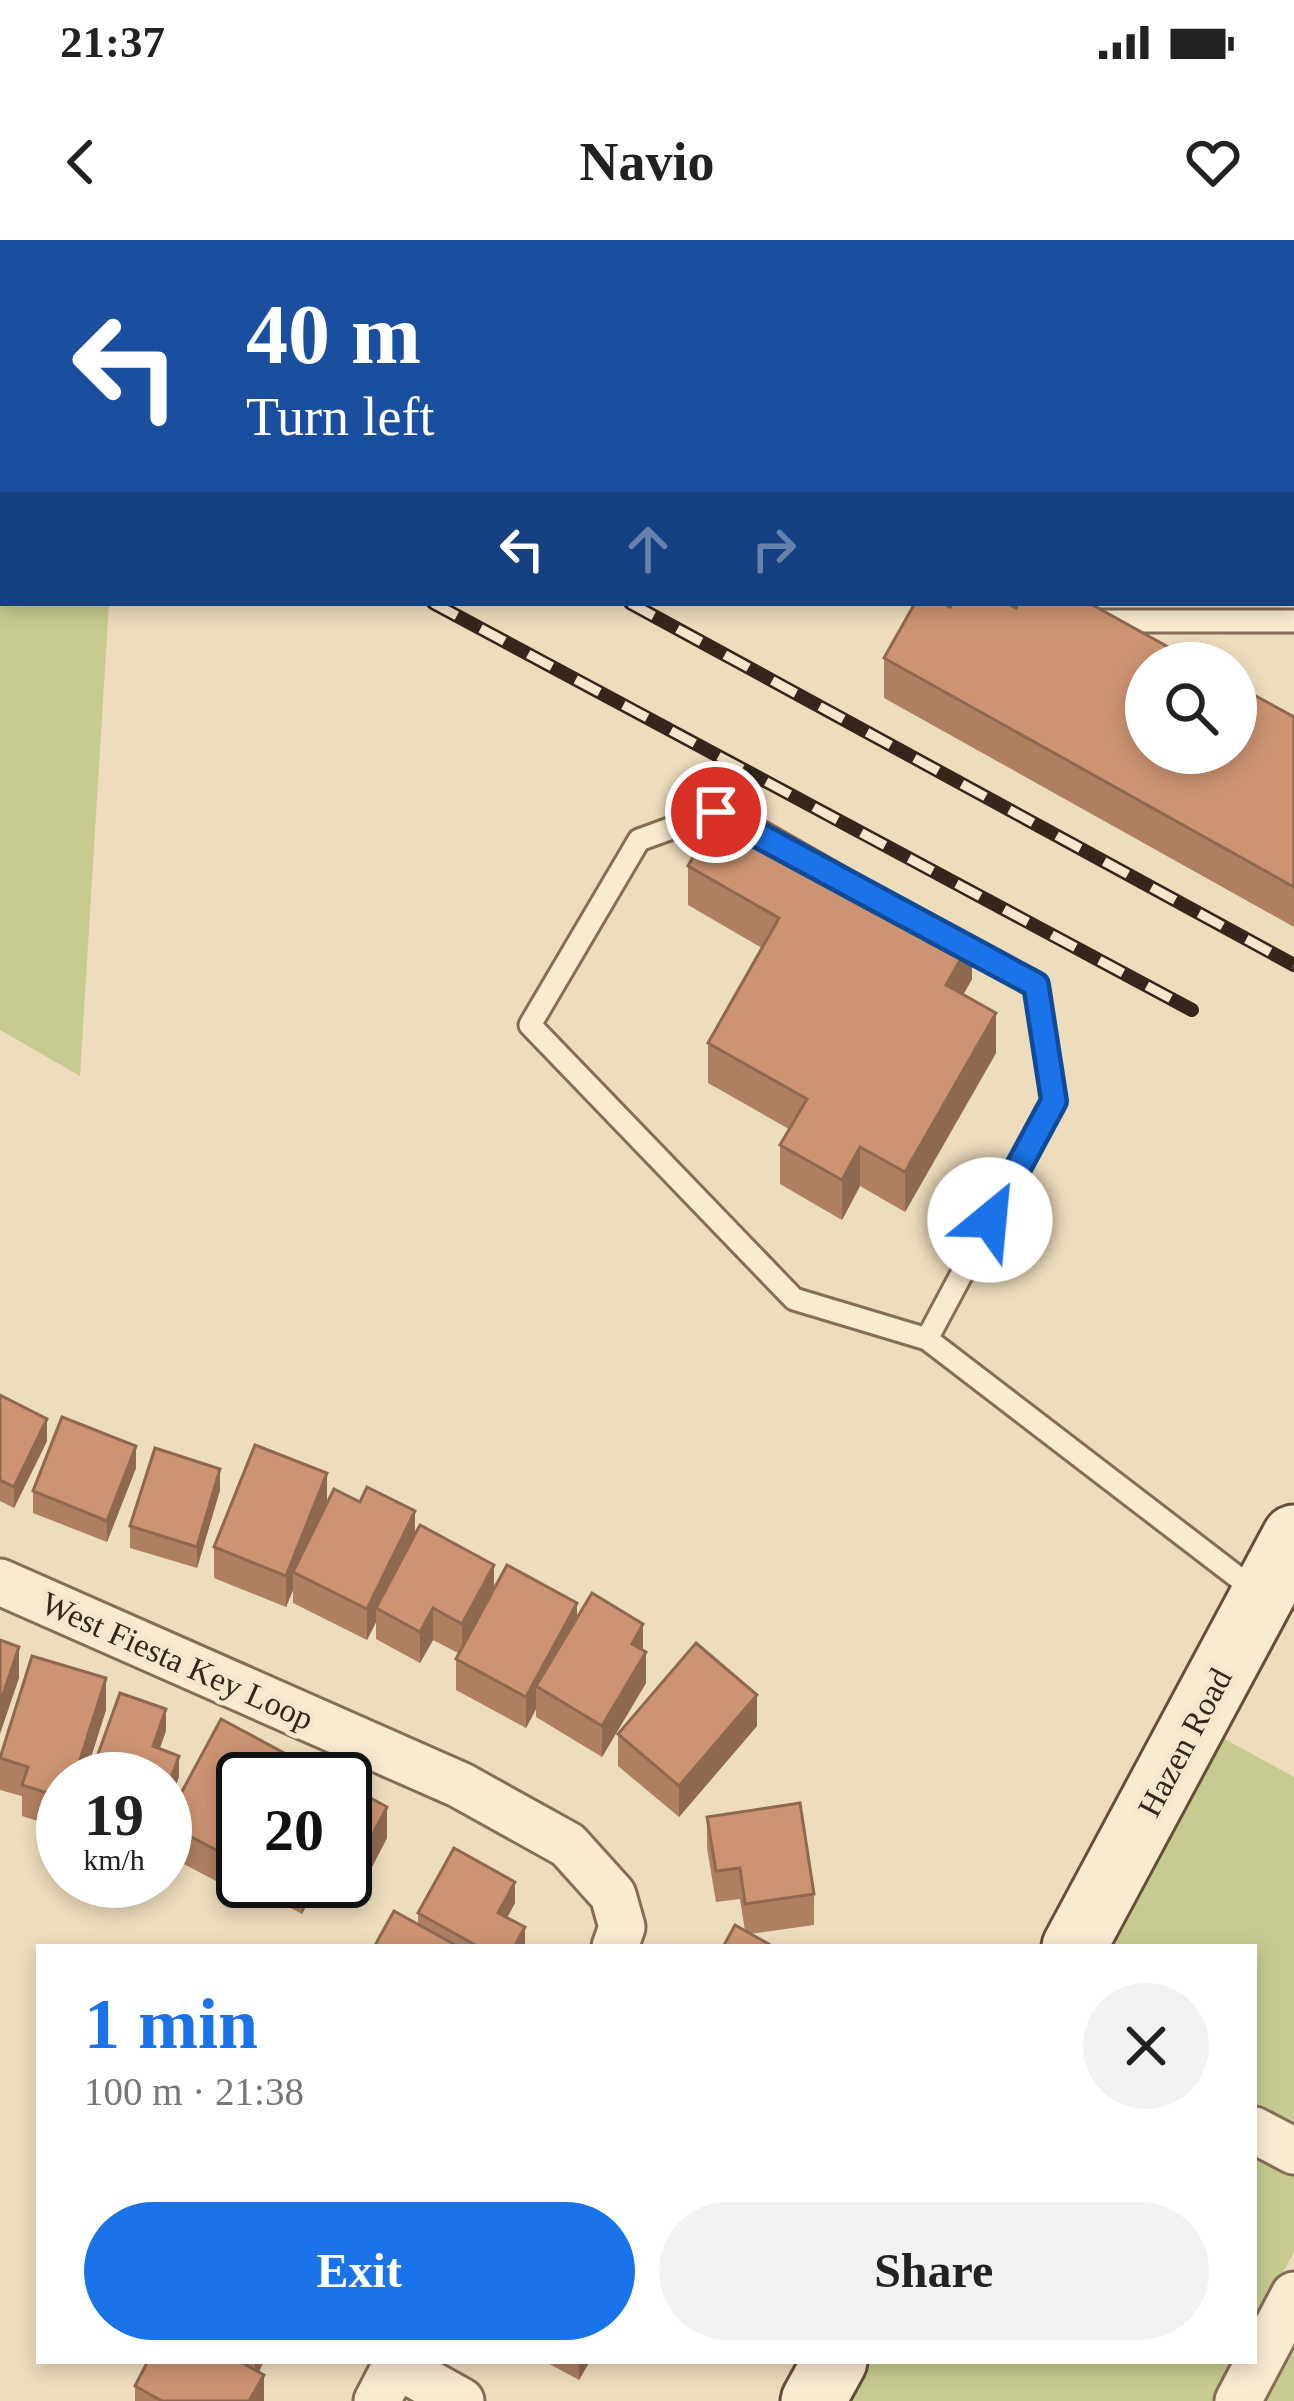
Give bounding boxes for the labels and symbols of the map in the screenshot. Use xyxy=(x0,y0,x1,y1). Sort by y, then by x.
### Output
pin xyxy=(665,761,767,863)
position arrow xyxy=(927,1157,1053,1283)
street label: West Fiesta Key Loop xyxy=(36,1585,319,1737)
street label: Hazen Road xyxy=(1131,1662,1239,1823)
speed limit sign: 20 xyxy=(216,1752,372,1908)

